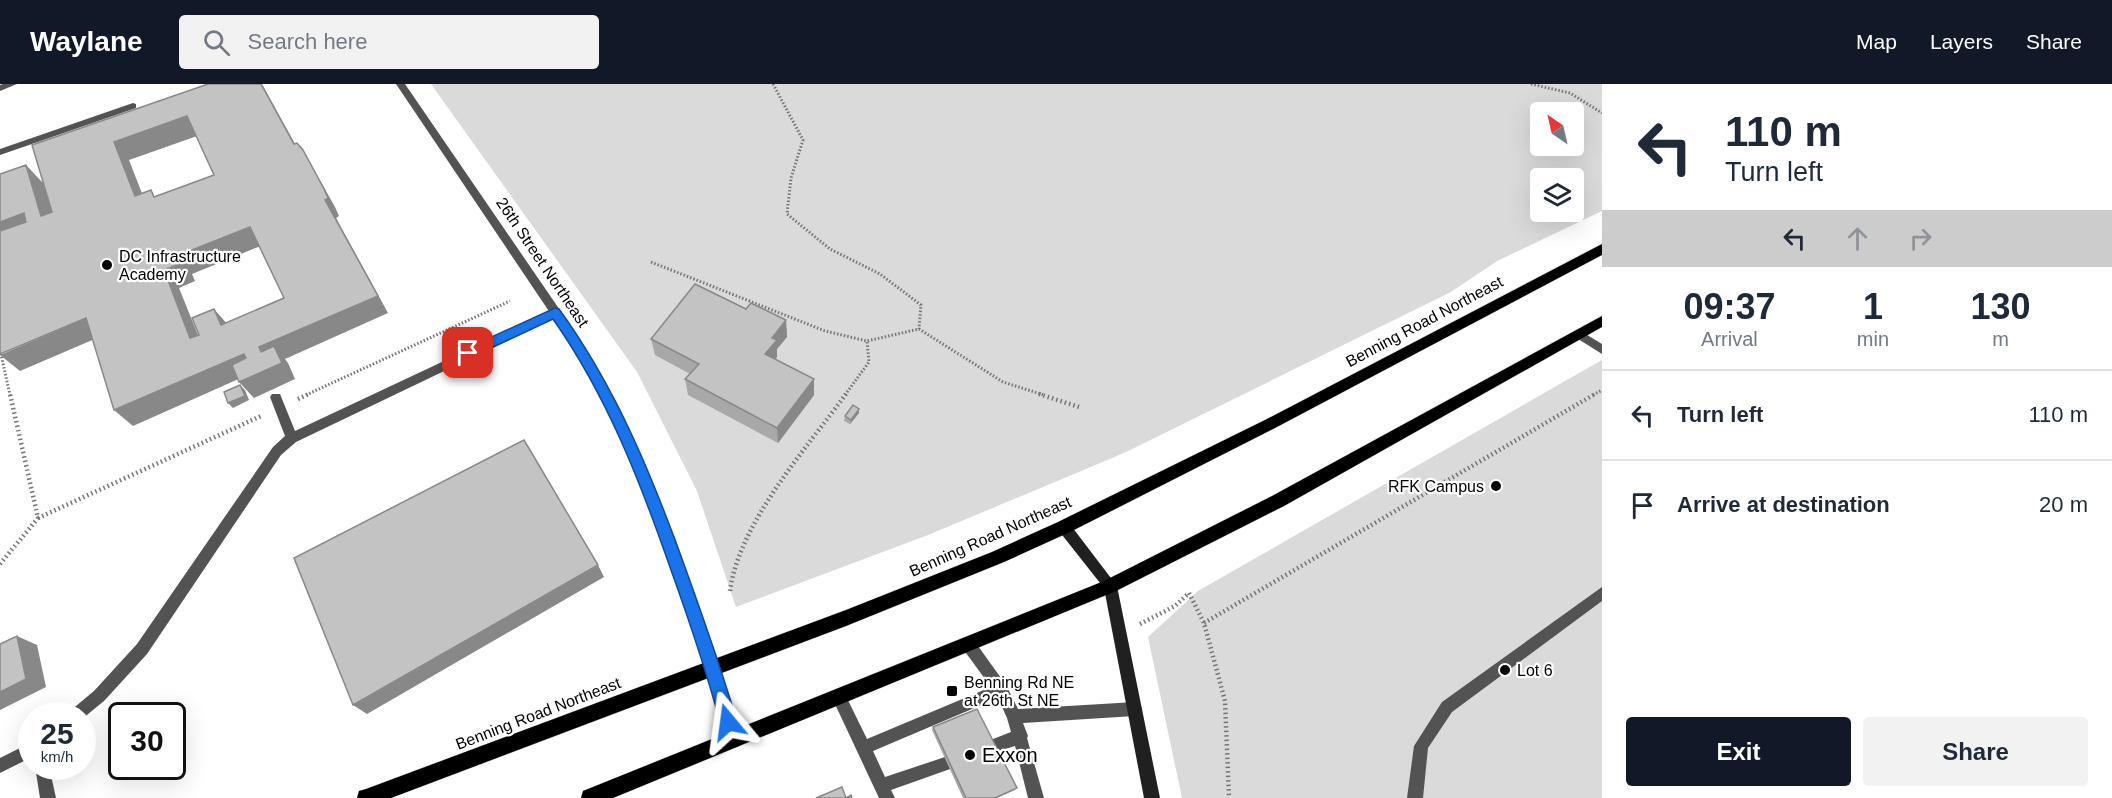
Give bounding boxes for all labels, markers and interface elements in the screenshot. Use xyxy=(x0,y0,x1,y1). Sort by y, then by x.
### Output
search box xyxy=(179,15,599,69)
text: Waylane xyxy=(30,26,143,57)
icon: search xyxy=(200,26,233,59)
text: Search here xyxy=(248,29,367,54)
text: Map xyxy=(1856,30,1897,53)
text: Layers xyxy=(1930,30,1993,53)
text: Share xyxy=(2026,30,2082,53)
north arrow xyxy=(1530,102,1584,156)
map controls xyxy=(1530,102,1584,222)
icon: left xyxy=(1626,108,1704,186)
text: 110 m xyxy=(1725,108,1842,155)
text: Turn left xyxy=(1725,157,1823,187)
button: layers xyxy=(1530,168,1584,222)
street label: 26th Street Northeast xyxy=(493,194,592,331)
icon: left xyxy=(1778,222,1811,255)
icon: ahead xyxy=(1841,222,1874,255)
icon: right xyxy=(1904,222,1937,255)
place label: DC Infrastructure Academy xyxy=(119,248,241,283)
marker: DC Infrastructure Academy xyxy=(100,258,114,272)
street label: Benning Road Northeast xyxy=(1343,273,1506,370)
text: 09:37 xyxy=(1683,286,1775,327)
text: 1 xyxy=(1863,286,1883,327)
text: 130 xyxy=(1970,286,2031,327)
pin xyxy=(442,327,493,378)
text: Arrival xyxy=(1701,328,1758,350)
text: min xyxy=(1857,328,1889,350)
text: m xyxy=(1992,328,2009,350)
icon: arrive xyxy=(451,336,484,369)
icon: left xyxy=(1626,399,1659,432)
text: Turn left xyxy=(1677,402,1763,427)
text: 110 m xyxy=(2028,402,2088,427)
place label: RFK Campus xyxy=(1388,478,1484,495)
marker: RFK Campus xyxy=(1489,479,1503,493)
icon: arrive xyxy=(1626,489,1659,522)
text: Arrive at destination xyxy=(1677,492,1890,517)
text: 20 m xyxy=(2039,492,2088,517)
street label: Benning Road Northeast xyxy=(907,493,1074,580)
place label: Lot 6 xyxy=(1517,662,1553,679)
marker: Lot 6 xyxy=(1498,663,1512,677)
street label: Benning Road Northeast xyxy=(453,674,624,753)
place label: Benning Rd NE at 26th St NE xyxy=(964,674,1074,709)
marker: Benning Rd NE at 26th St NE xyxy=(945,684,959,698)
position arrow xyxy=(696,690,760,754)
speed limit sign: 30 xyxy=(108,702,186,780)
text: 25 xyxy=(40,717,74,750)
button: Exit xyxy=(1626,717,1851,786)
button: Share xyxy=(1863,717,2088,786)
place label: Exxon xyxy=(982,744,1038,766)
text: km/h xyxy=(41,748,73,765)
marker: Exxon xyxy=(963,748,977,762)

